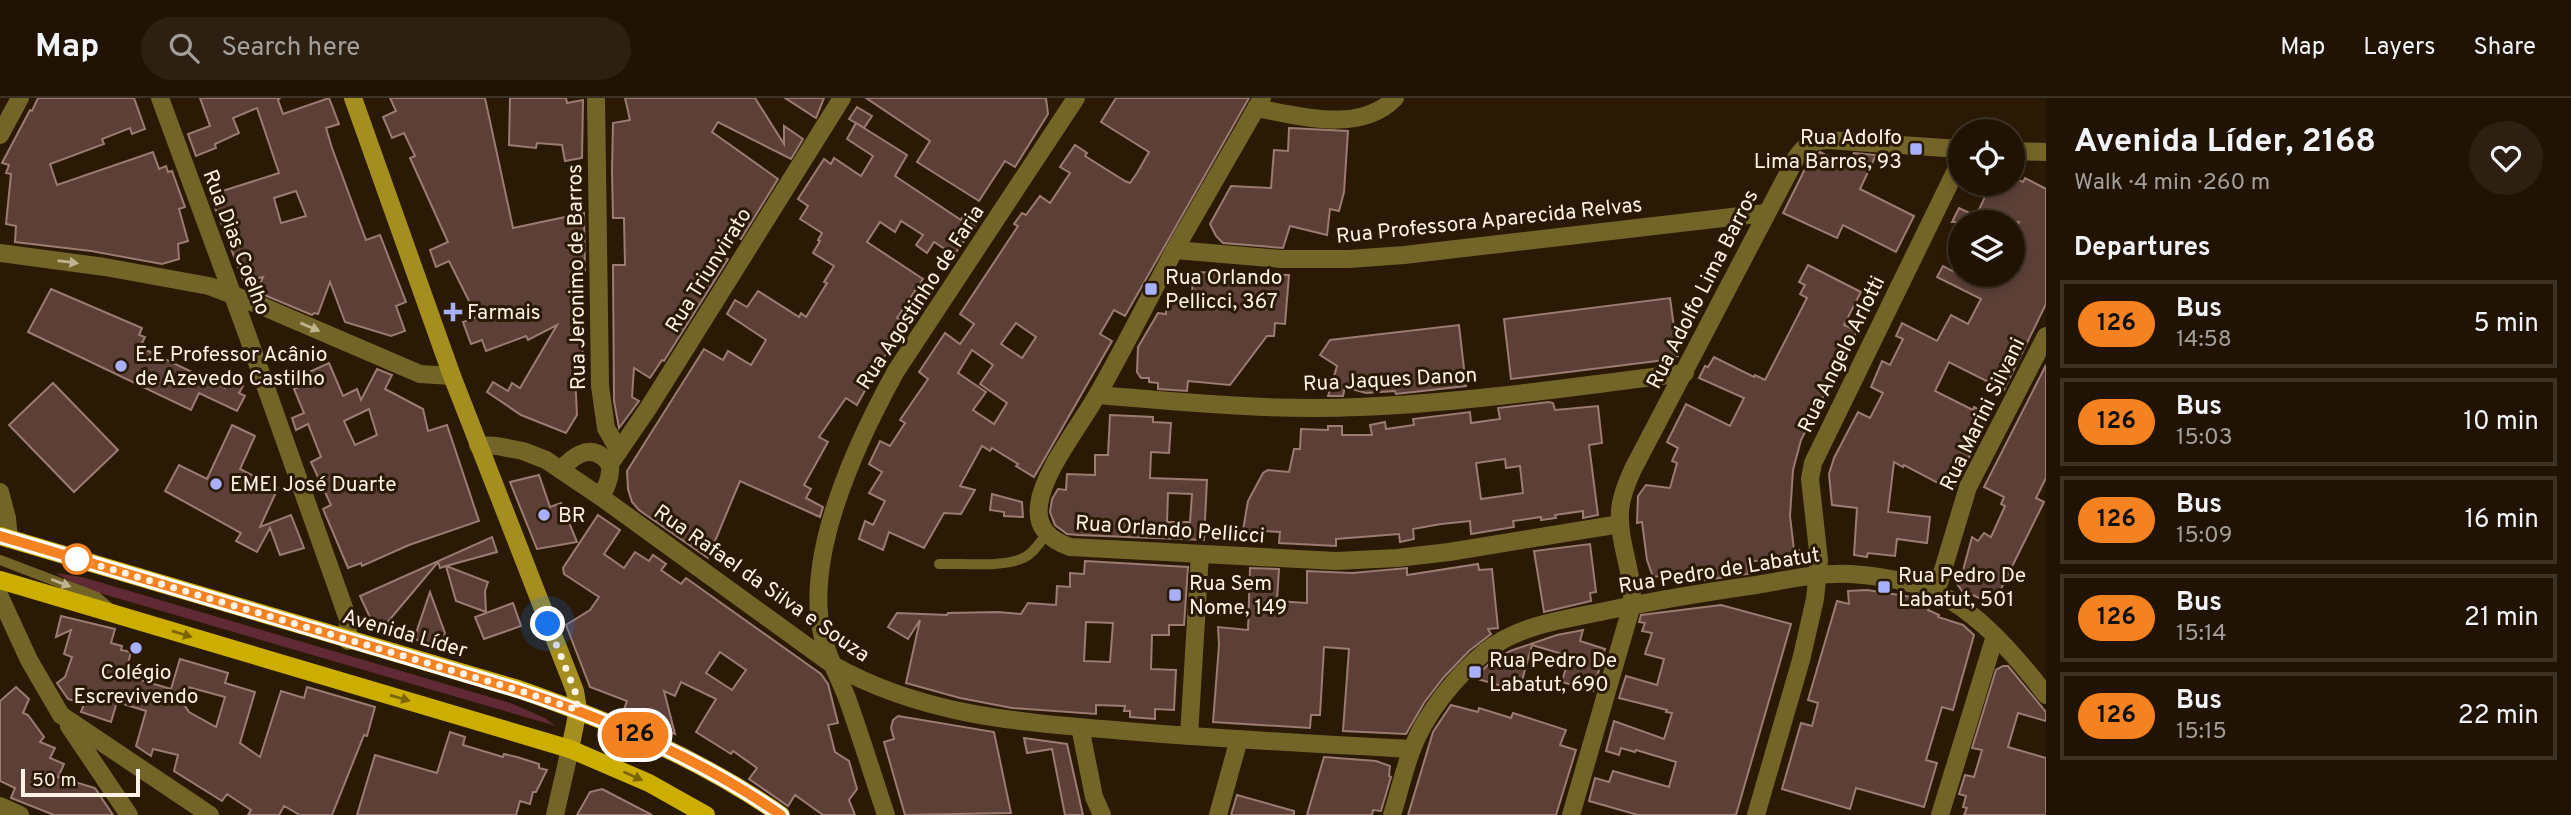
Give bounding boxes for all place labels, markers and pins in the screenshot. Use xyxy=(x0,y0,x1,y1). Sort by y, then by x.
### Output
place label: Rua Adolfo Lima Barros, 93 xyxy=(1754,125,1902,176)
marker: Rua Adolfo Lima Barros, 93 xyxy=(1908,141,1924,157)
place label: Rua Orlando Pellicci, 367 xyxy=(1165,265,1283,316)
marker: Rua Orlando Pellicci, 367 xyxy=(1143,281,1159,297)
place label: Farmais xyxy=(467,300,541,327)
marker: Farmais xyxy=(445,304,461,320)
place label: E.E Professor Acânio de Azevedo Castilho xyxy=(135,342,327,393)
marker: E.E Professor Acânio de Azevedo Castilho xyxy=(113,358,129,374)
place label: EMEI José Duarte xyxy=(230,472,397,499)
marker: EMEI José Duarte xyxy=(208,476,224,492)
place label: BR xyxy=(558,503,586,530)
marker: BR xyxy=(536,507,552,523)
unlabelled marker xyxy=(62,544,92,574)
place label: Rua Pedro De Labatut, 501 xyxy=(1898,563,2026,614)
place label: Rua Sem Nome, 149 xyxy=(1189,571,1287,622)
marker: Rua Pedro De Labatut, 501 xyxy=(1876,579,1892,595)
marker: Rua Sem Nome, 149 xyxy=(1167,587,1183,603)
marker: Colégio Escrevivendo xyxy=(128,640,144,656)
place label: Rua Pedro De Labatut, 690 xyxy=(1489,648,1617,699)
place label: Colégio Escrevivendo xyxy=(74,660,198,711)
marker: Rua Pedro De Labatut, 690 xyxy=(1467,664,1483,680)

